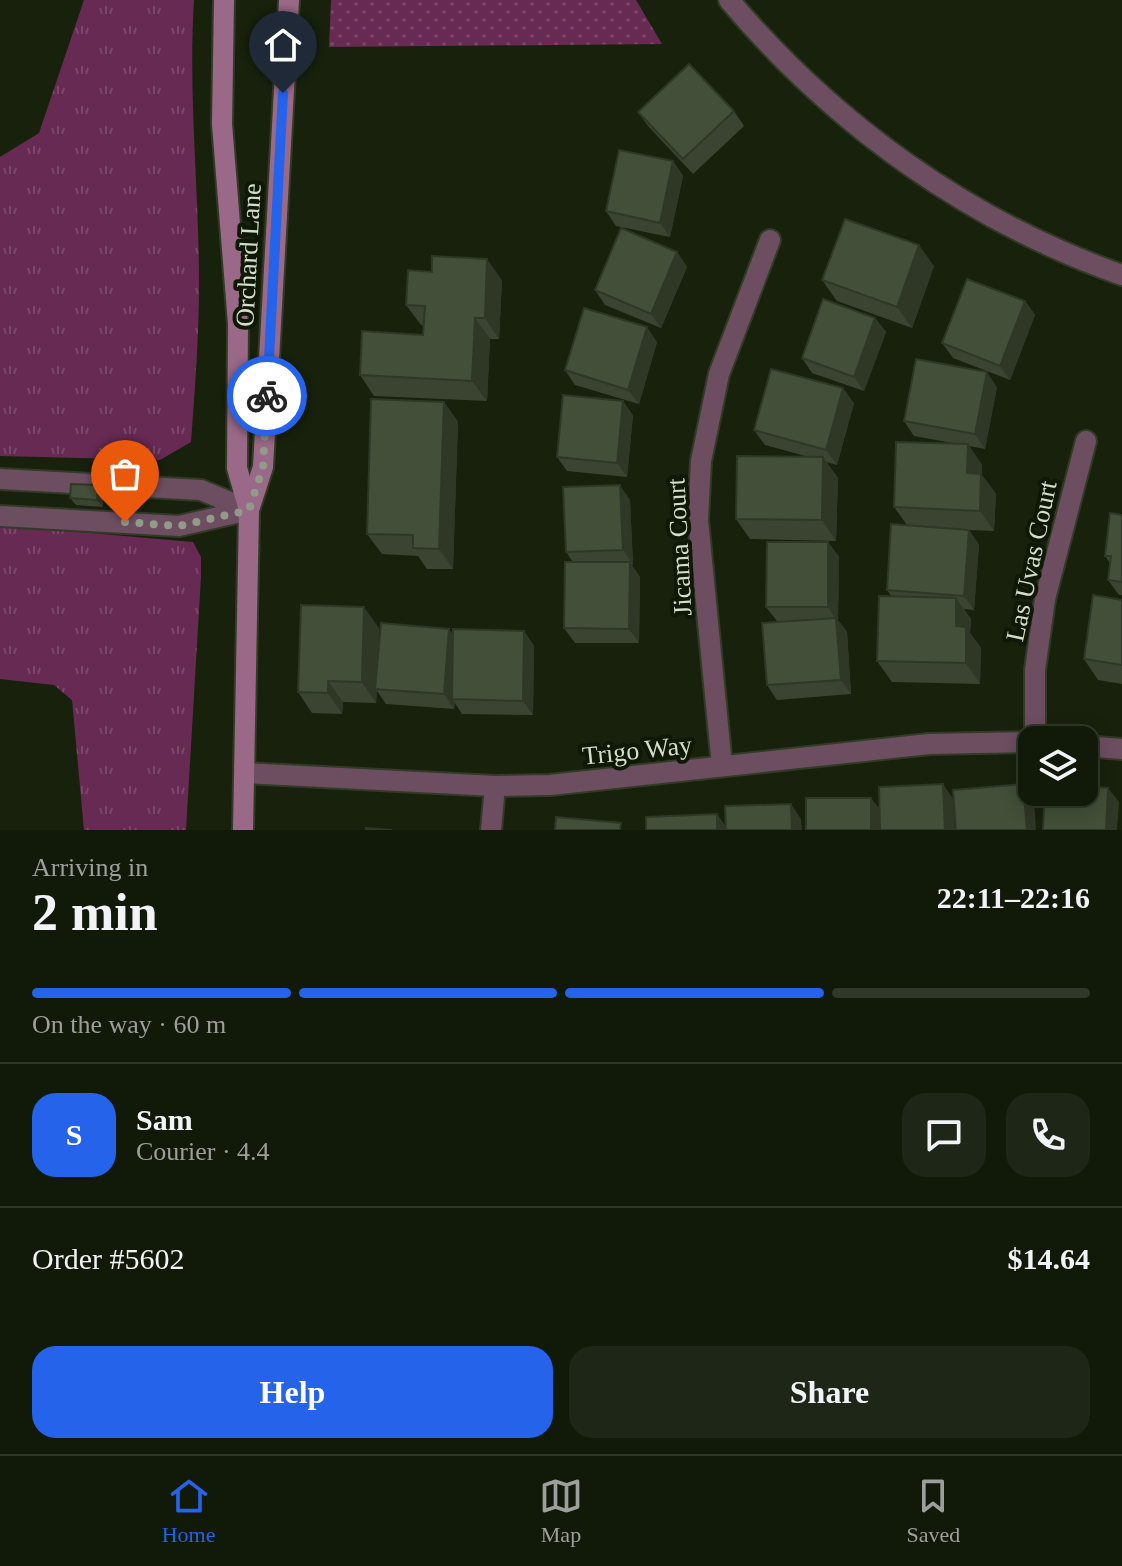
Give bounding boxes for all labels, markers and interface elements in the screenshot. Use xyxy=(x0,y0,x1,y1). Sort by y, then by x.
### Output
pin xyxy=(249,11,317,93)
icon: home xyxy=(261,23,305,67)
street label: Orchard Lane xyxy=(230,183,267,328)
courier xyxy=(227,356,307,436)
icon: bike xyxy=(245,374,289,418)
pin xyxy=(91,440,159,522)
icon: bag xyxy=(103,452,147,496)
street label: Jicama Court xyxy=(661,477,698,617)
street label: Las Uvas Court xyxy=(1000,478,1063,644)
map controls xyxy=(1018,726,1098,806)
button: layers xyxy=(1018,726,1098,806)
street label: Trigo Way xyxy=(581,730,693,771)
text: Arriving in xyxy=(32,853,148,882)
text: 22:11–22:16 xyxy=(937,881,1090,914)
text: 2 min xyxy=(32,884,158,941)
text: On the way · 60 m xyxy=(32,1010,226,1039)
button: chat xyxy=(902,1093,986,1177)
button: phone xyxy=(1006,1093,1090,1177)
text: Sam xyxy=(136,1103,193,1136)
text: S xyxy=(66,1118,82,1151)
text: Courier · 4.4 xyxy=(136,1137,270,1166)
text: Order #5602 xyxy=(32,1242,184,1275)
text: $14.64 xyxy=(1008,1242,1090,1275)
button: Help xyxy=(32,1346,553,1438)
button: Share xyxy=(569,1346,1090,1438)
tab: Home xyxy=(162,1474,216,1548)
tab: Map xyxy=(539,1474,583,1548)
tab: Saved xyxy=(906,1474,960,1548)

